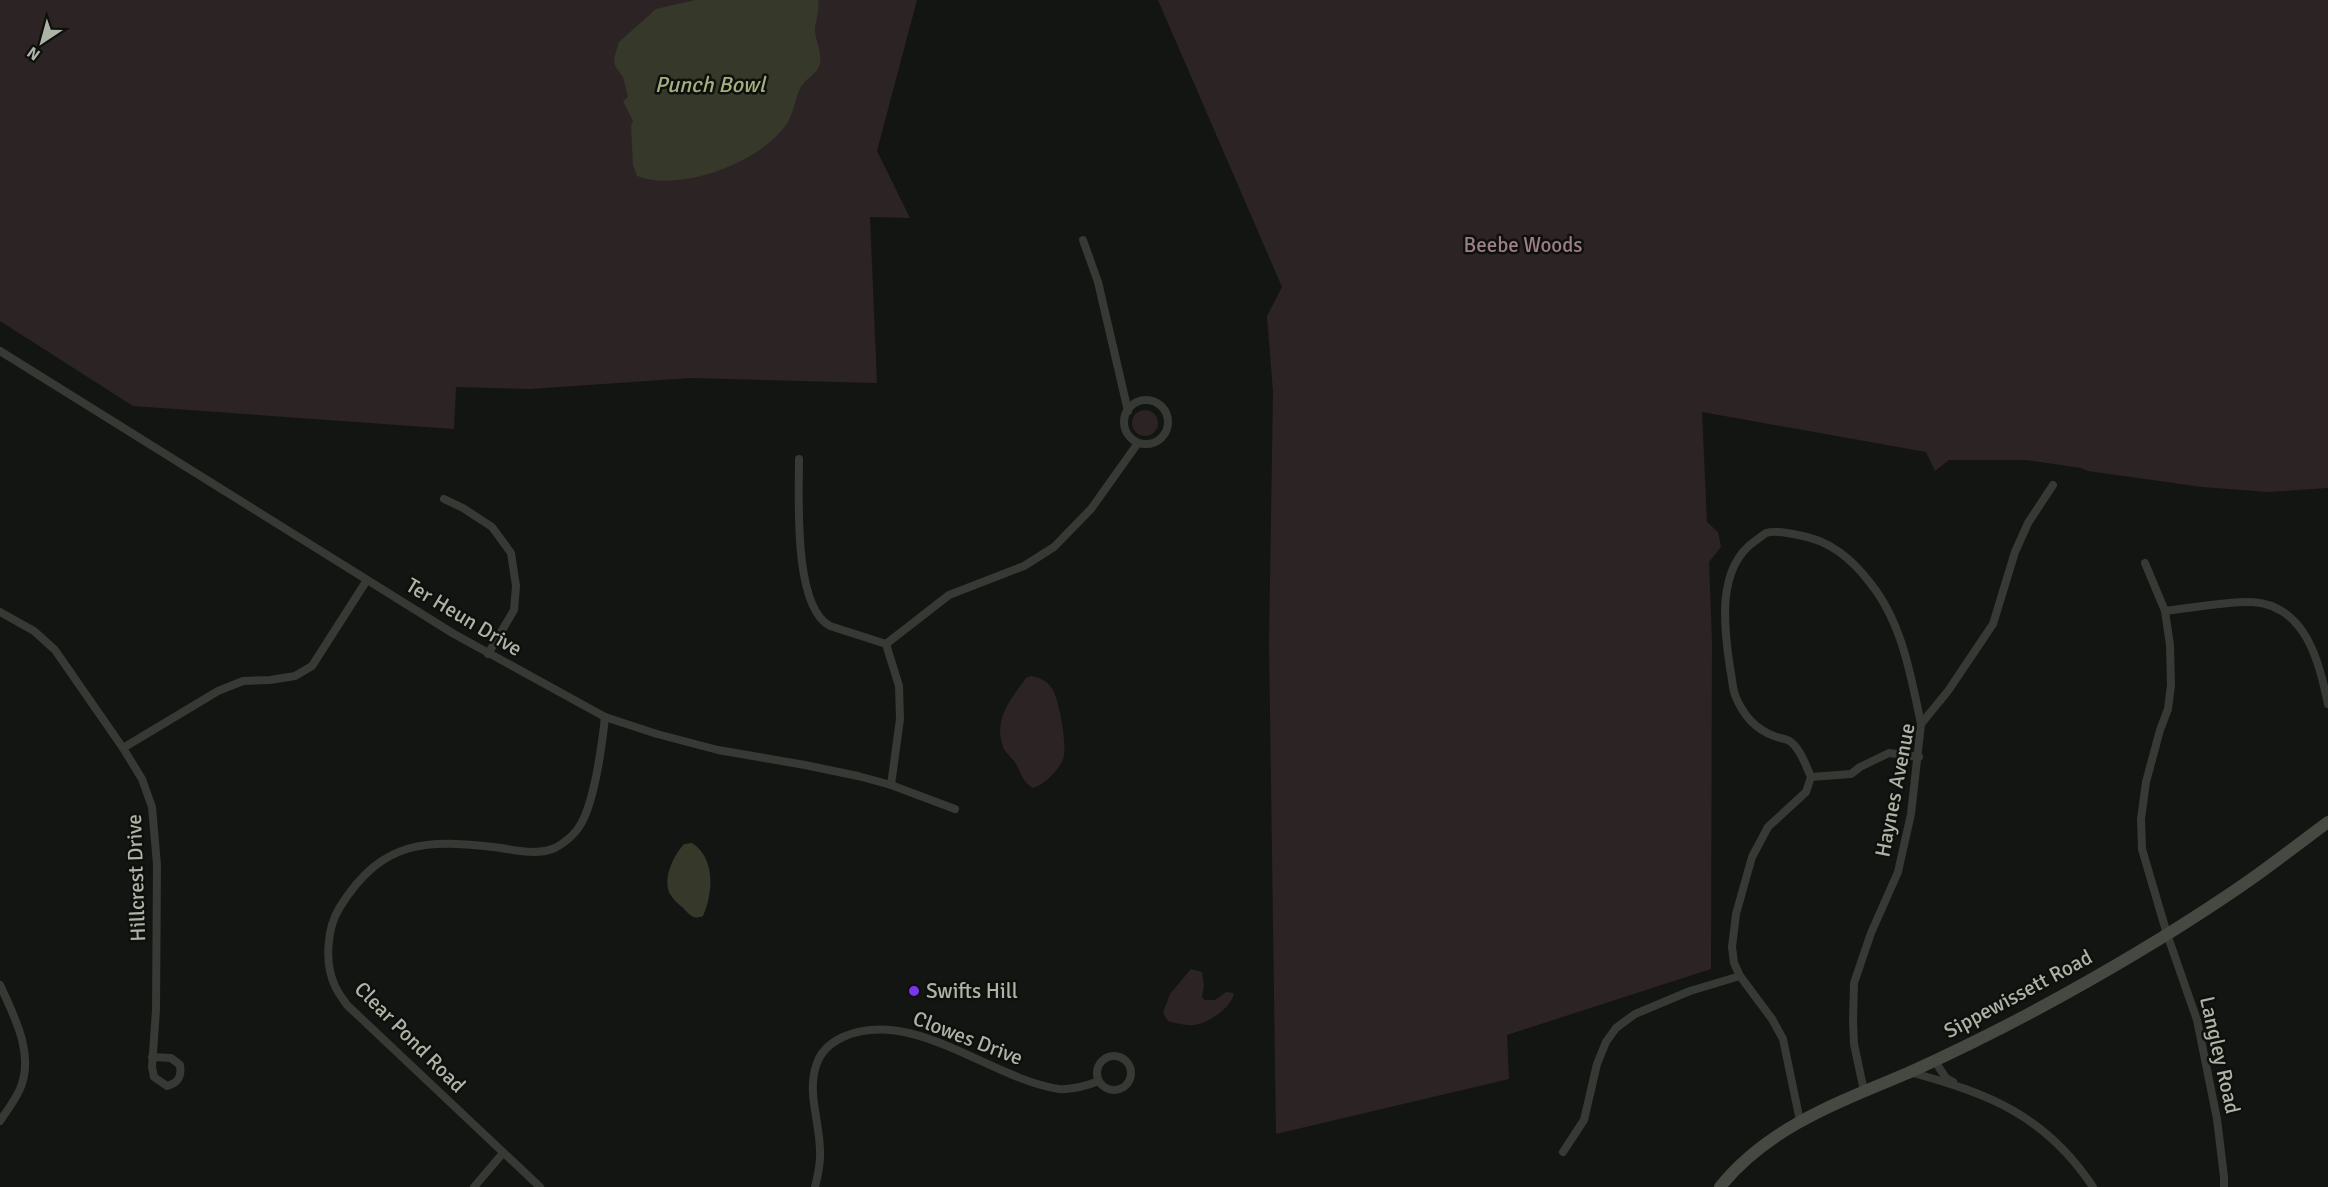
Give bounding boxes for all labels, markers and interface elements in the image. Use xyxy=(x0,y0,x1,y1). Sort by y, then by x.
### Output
north arrow xyxy=(12,12,72,72)
text: N xyxy=(23,42,44,65)
water label: Punch Bowl xyxy=(655,71,767,98)
park label: Beebe Woods xyxy=(1463,232,1583,258)
street label: Ter Heun Drive xyxy=(401,572,527,662)
street label: Haynes Avenue xyxy=(1869,721,1921,859)
street label: Hillcrest Drive xyxy=(121,814,151,942)
street label: Sippewissett Road xyxy=(1939,944,2097,1044)
street label: Clear Pond Road xyxy=(349,976,471,1098)
place label: Swifts Hill xyxy=(926,978,1018,1004)
marker: Swifts Hill xyxy=(907,984,921,998)
street label: Langley Road xyxy=(2194,994,2246,1116)
street label: Clowes Drive xyxy=(909,1005,1027,1071)

